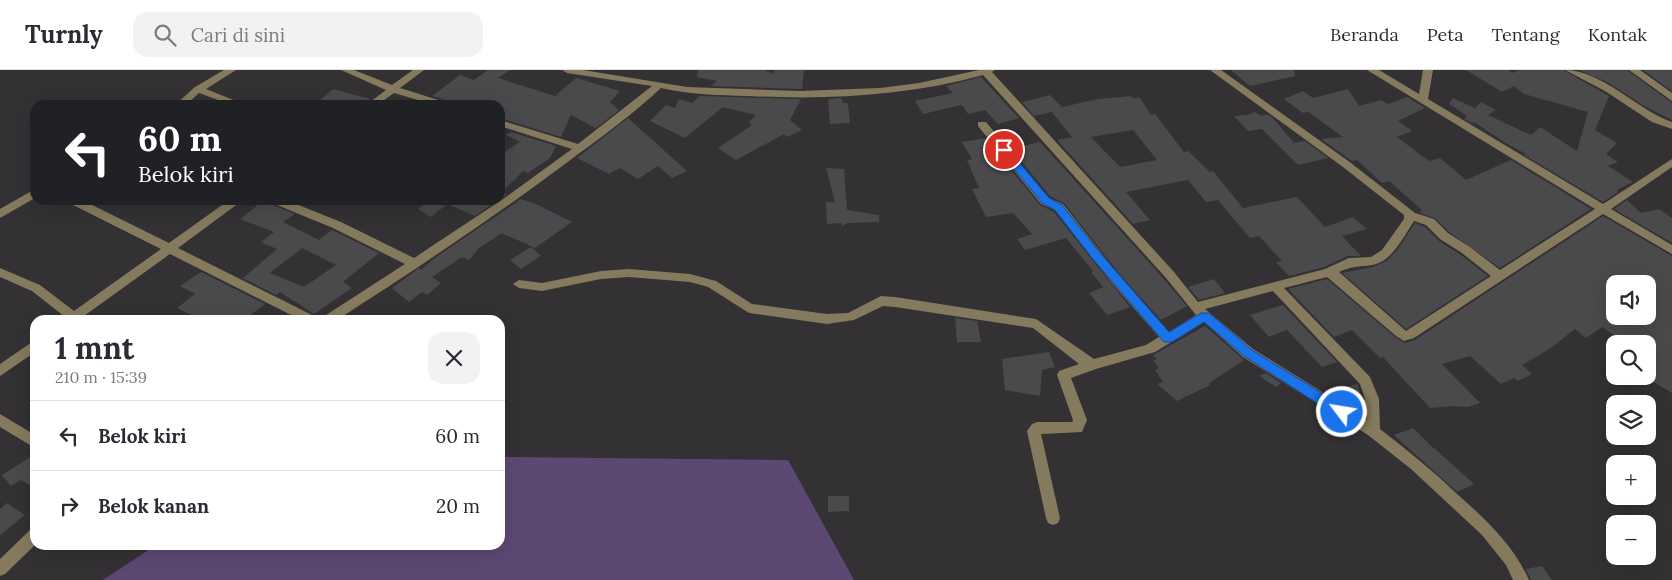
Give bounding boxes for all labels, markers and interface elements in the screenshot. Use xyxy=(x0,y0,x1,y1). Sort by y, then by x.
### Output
search box xyxy=(133,12,483,57)
text: Turnly xyxy=(25,19,103,50)
icon: search xyxy=(151,21,179,49)
text: Cari di sini xyxy=(191,23,285,47)
text: Beranda xyxy=(1330,23,1399,46)
text: Peta xyxy=(1427,23,1463,46)
text: Tentang xyxy=(1491,23,1560,46)
text: Kontak xyxy=(1588,23,1647,46)
text: 60 m xyxy=(138,116,222,161)
icon: left xyxy=(55,120,120,185)
pin xyxy=(983,129,1025,171)
icon: arrive xyxy=(990,136,1018,164)
text: Belok kiri xyxy=(138,160,234,188)
map controls xyxy=(1606,275,1656,565)
button: sound xyxy=(1606,275,1656,325)
text: 1 mnt xyxy=(55,329,134,367)
button: close xyxy=(428,332,480,384)
button: search xyxy=(1606,335,1656,385)
text: 210 m · 15:39 xyxy=(55,367,147,387)
position arrow xyxy=(1315,385,1367,437)
button: layers xyxy=(1606,395,1656,445)
icon: left xyxy=(55,422,83,450)
text: Belok kiri xyxy=(98,424,187,448)
text: 60 m xyxy=(435,424,480,448)
button: + xyxy=(1606,455,1656,505)
icon: right xyxy=(55,492,83,520)
text: Belok kanan xyxy=(98,494,209,518)
text: 20 m xyxy=(436,494,480,518)
button: − xyxy=(1606,515,1656,565)

